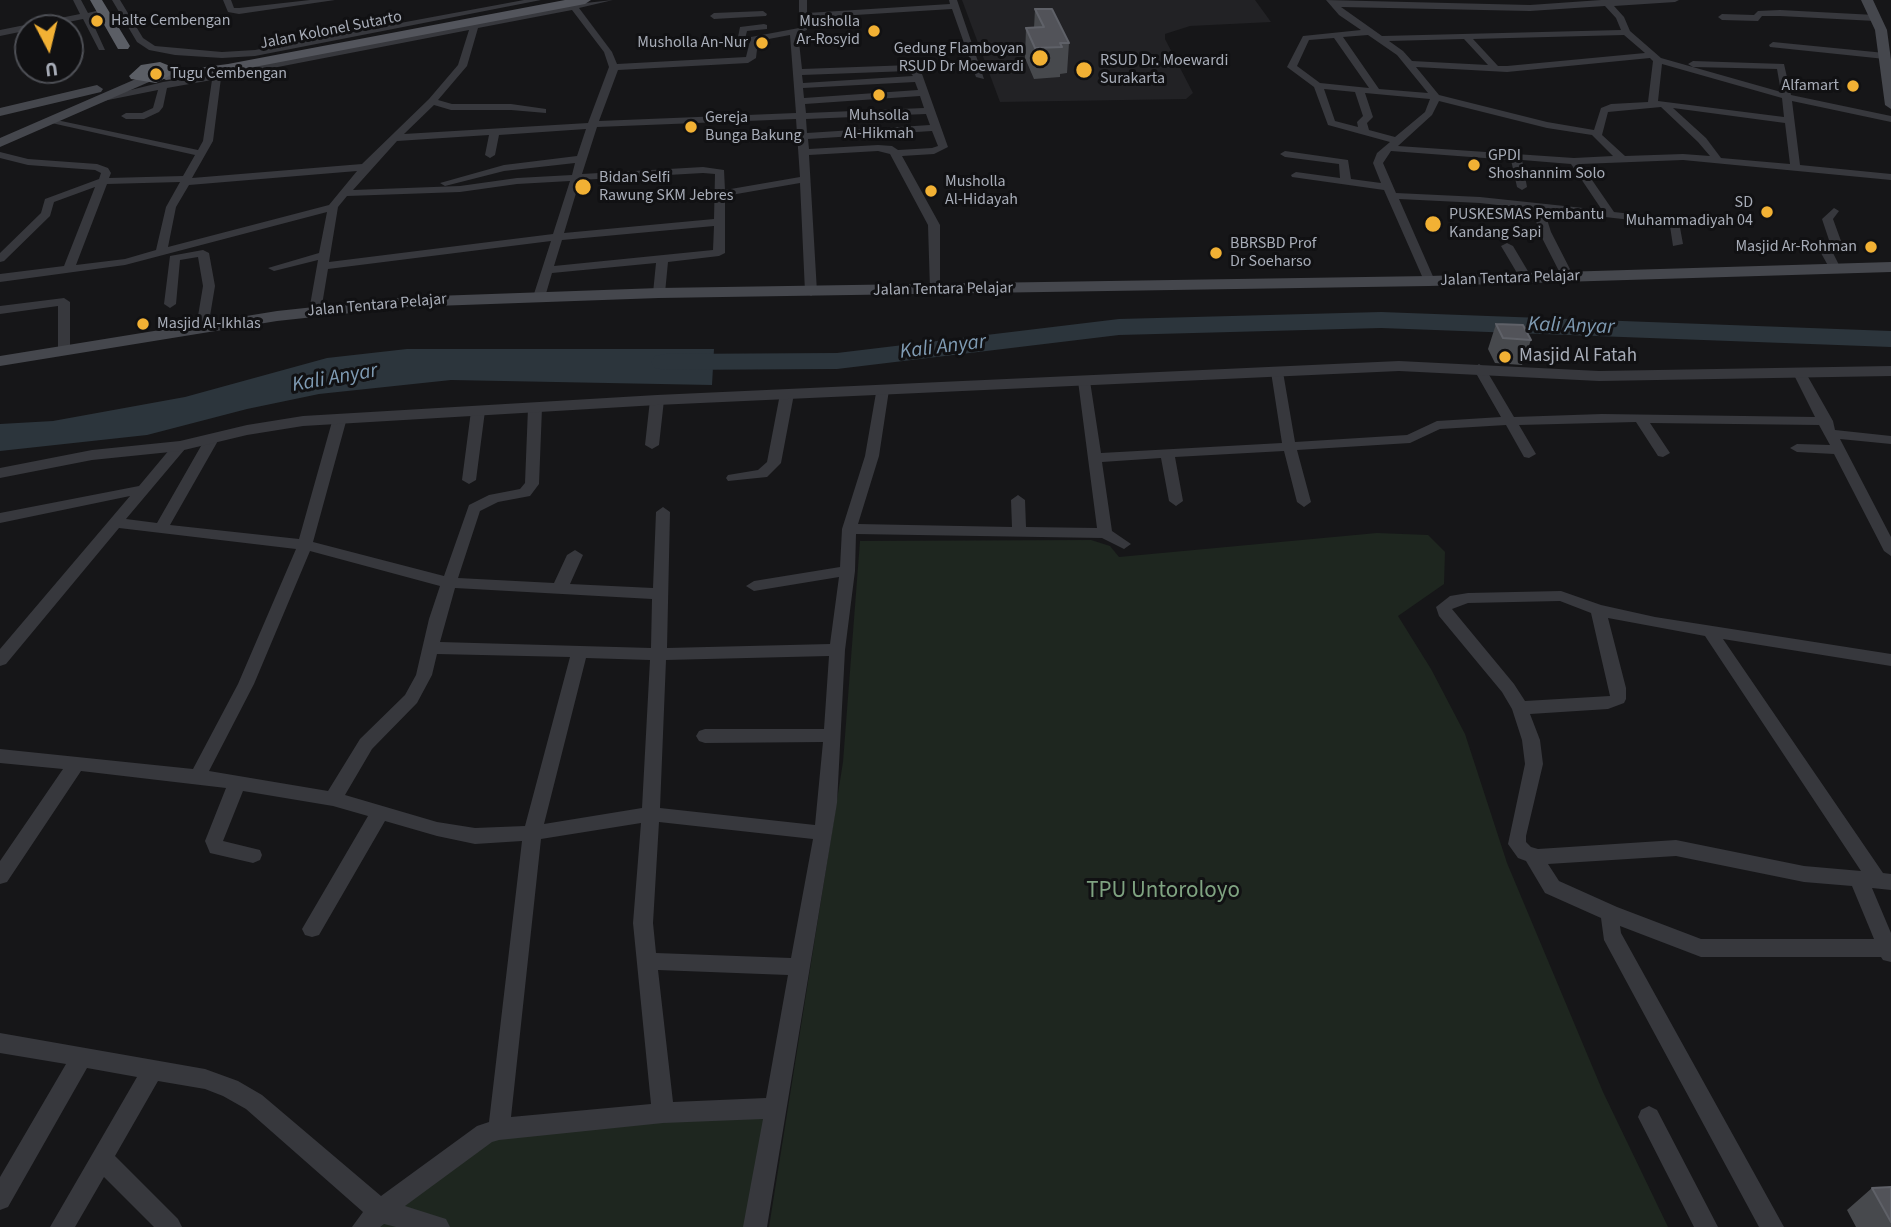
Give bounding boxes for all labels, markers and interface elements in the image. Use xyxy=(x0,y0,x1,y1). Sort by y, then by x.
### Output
street label: Jalan Kolonel Sutarto xyxy=(258,8,404,54)
place label: Halte Cembengan xyxy=(111,11,230,31)
place label: Musholla Ar-Rosyid xyxy=(797,12,860,50)
marker: Halte Cembengan xyxy=(89,13,105,29)
north arrow xyxy=(14,14,84,84)
marker: Musholla Ar-Rosyid xyxy=(866,23,882,39)
place label: Musholla An-Nur xyxy=(637,33,748,53)
marker: Musholla An-Nur xyxy=(754,35,770,51)
place label: Gedung Flamboyan RSUD Dr Moewardi xyxy=(894,39,1024,77)
marker: Gedung Flamboyan RSUD Dr Moewardi xyxy=(1030,48,1050,68)
place label: RSUD Dr. Moewardi Surakarta xyxy=(1100,51,1228,89)
text: U xyxy=(43,54,59,83)
marker: RSUD Dr. Moewardi Surakarta xyxy=(1074,60,1094,80)
place label: Tugu Cembengan xyxy=(170,64,287,84)
marker: Tugu Cembengan xyxy=(148,66,164,82)
place label: Alfamart xyxy=(1782,76,1839,96)
marker: Alfamart xyxy=(1845,78,1861,94)
marker: Muhsolla Al-Hikmah xyxy=(871,87,887,103)
place label: Muhsolla Al-Hikmah xyxy=(844,106,914,144)
place label: Gereja Bunga Bakung xyxy=(705,108,802,146)
marker: Gereja Bunga Bakung xyxy=(683,119,699,135)
place label: GPDI Shoshannim Solo xyxy=(1488,146,1605,184)
marker: GPDI Shoshannim Solo xyxy=(1466,157,1482,173)
place label: Bidan Selfi Rawung SKM Jebres xyxy=(599,168,733,206)
place label: Musholla Al-Hidayah xyxy=(945,172,1018,210)
marker: Bidan Selfi Rawung SKM Jebres xyxy=(573,177,593,197)
marker: Musholla Al-Hidayah xyxy=(923,183,939,199)
place label: SD Muhammadiyah 04 xyxy=(1625,193,1753,231)
marker: SD Muhammadiyah 04 xyxy=(1759,204,1775,220)
place label: PUSKESMAS Pembantu Kandang Sapi xyxy=(1449,205,1604,243)
marker: PUSKESMAS Pembantu Kandang Sapi xyxy=(1423,214,1443,234)
place label: BBRSBD Prof Dr Soeharso xyxy=(1230,234,1316,272)
place label: Masjid Ar-Rohman xyxy=(1735,237,1857,257)
marker: Masjid Ar-Rohman xyxy=(1863,239,1879,255)
marker: BBRSBD Prof Dr Soeharso xyxy=(1208,245,1224,261)
street label: Jalan Tentara Pelajar xyxy=(1440,267,1580,291)
street label: Jalan Tentara Pelajar xyxy=(873,279,1013,301)
street label: Jalan Tentara Pelajar xyxy=(306,290,448,322)
water label: Kali Anyar xyxy=(1527,313,1615,341)
place label: Masjid Al-Ikhlas xyxy=(157,314,261,334)
marker: Masjid Al-Ikhlas xyxy=(135,316,151,332)
water label: Kali Anyar xyxy=(899,330,987,366)
place label: Masjid Al Fatah xyxy=(1519,346,1637,368)
marker: Masjid Al Fatah xyxy=(1497,349,1513,365)
water label: Kali Anyar xyxy=(290,359,380,399)
park label: TPU Untoroloyo xyxy=(1086,878,1240,906)

